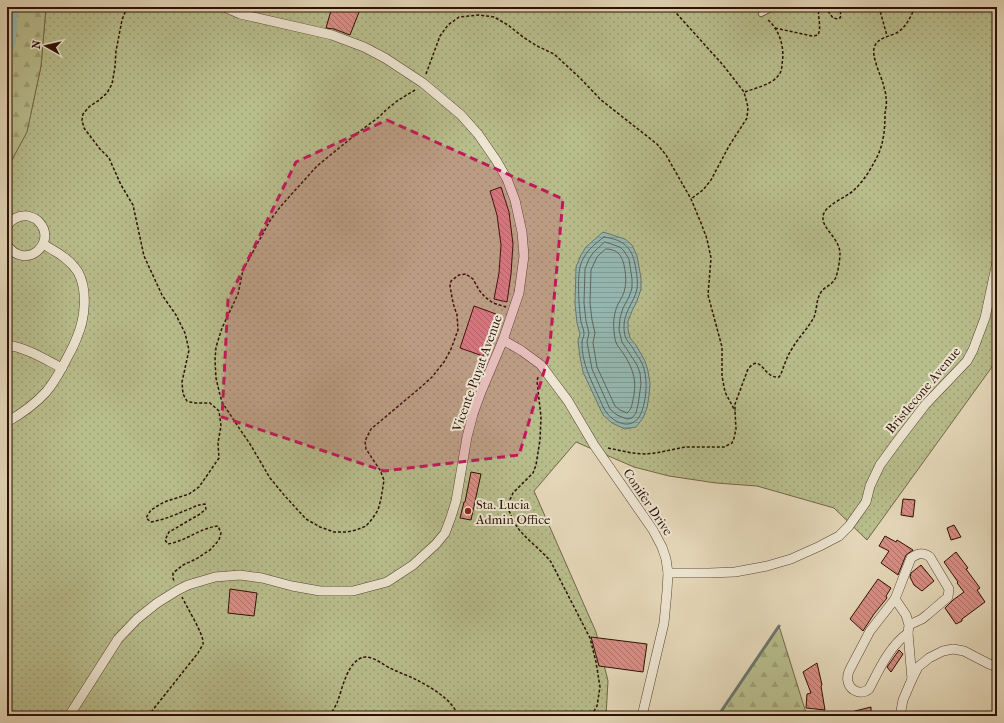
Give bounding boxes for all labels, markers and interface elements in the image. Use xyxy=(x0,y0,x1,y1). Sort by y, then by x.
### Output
north arrow xyxy=(26,26,66,66)
text: N xyxy=(30,39,44,50)
street label: Vicente Puyat Avenue xyxy=(449,312,505,434)
street label: Bristlecone Avenue xyxy=(883,343,964,436)
street label: Conifer Drive xyxy=(620,466,676,539)
place label: Sta. Lucia Admin Office xyxy=(475,497,551,527)
marker: Sta. Lucia Admin Office xyxy=(463,506,473,516)

